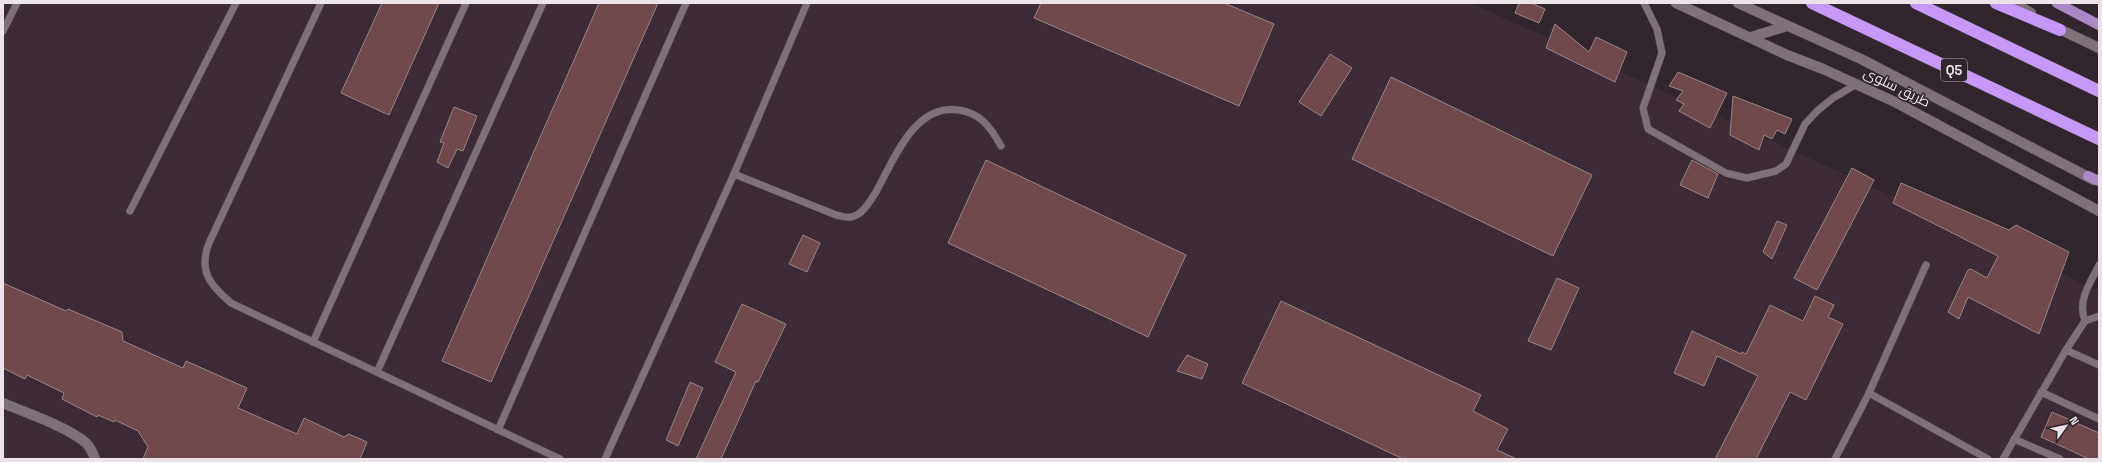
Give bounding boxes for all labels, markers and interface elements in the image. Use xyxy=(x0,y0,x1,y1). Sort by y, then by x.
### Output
road number: Q5 xyxy=(1941,59,1967,81)
street label: طريق سلوى xyxy=(1861,63,1933,111)
north arrow xyxy=(2046,406,2086,446)
text: N xyxy=(2067,414,2082,427)

